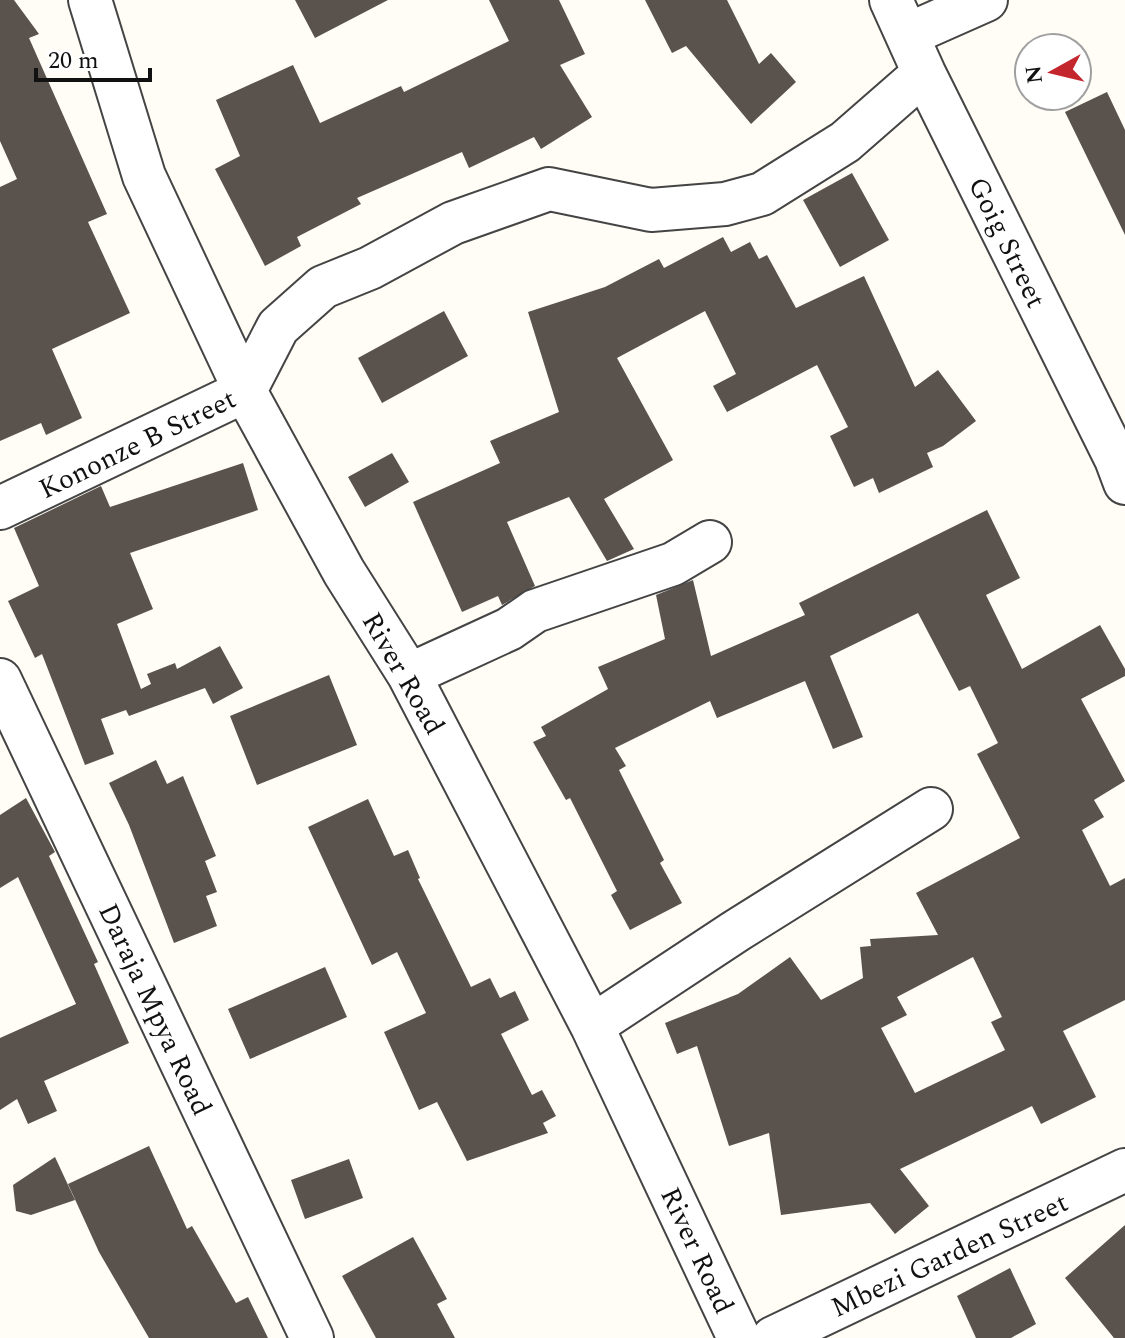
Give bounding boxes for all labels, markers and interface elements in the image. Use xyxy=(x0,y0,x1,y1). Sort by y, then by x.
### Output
scale bar xyxy=(36,32,150,82)
north arrow xyxy=(1013,32,1093,112)
text: 20 m xyxy=(48,43,99,79)
text: N xyxy=(1017,63,1052,86)
street label: Goig Street xyxy=(956,170,1057,316)
street label: Kononze B Street xyxy=(32,378,244,511)
street label: River Road xyxy=(350,604,455,743)
street label: Daraja Mpya Road xyxy=(87,896,223,1123)
street label: River Road xyxy=(649,1180,745,1321)
street label: Mbezi Garden Street xyxy=(824,1181,1076,1329)

